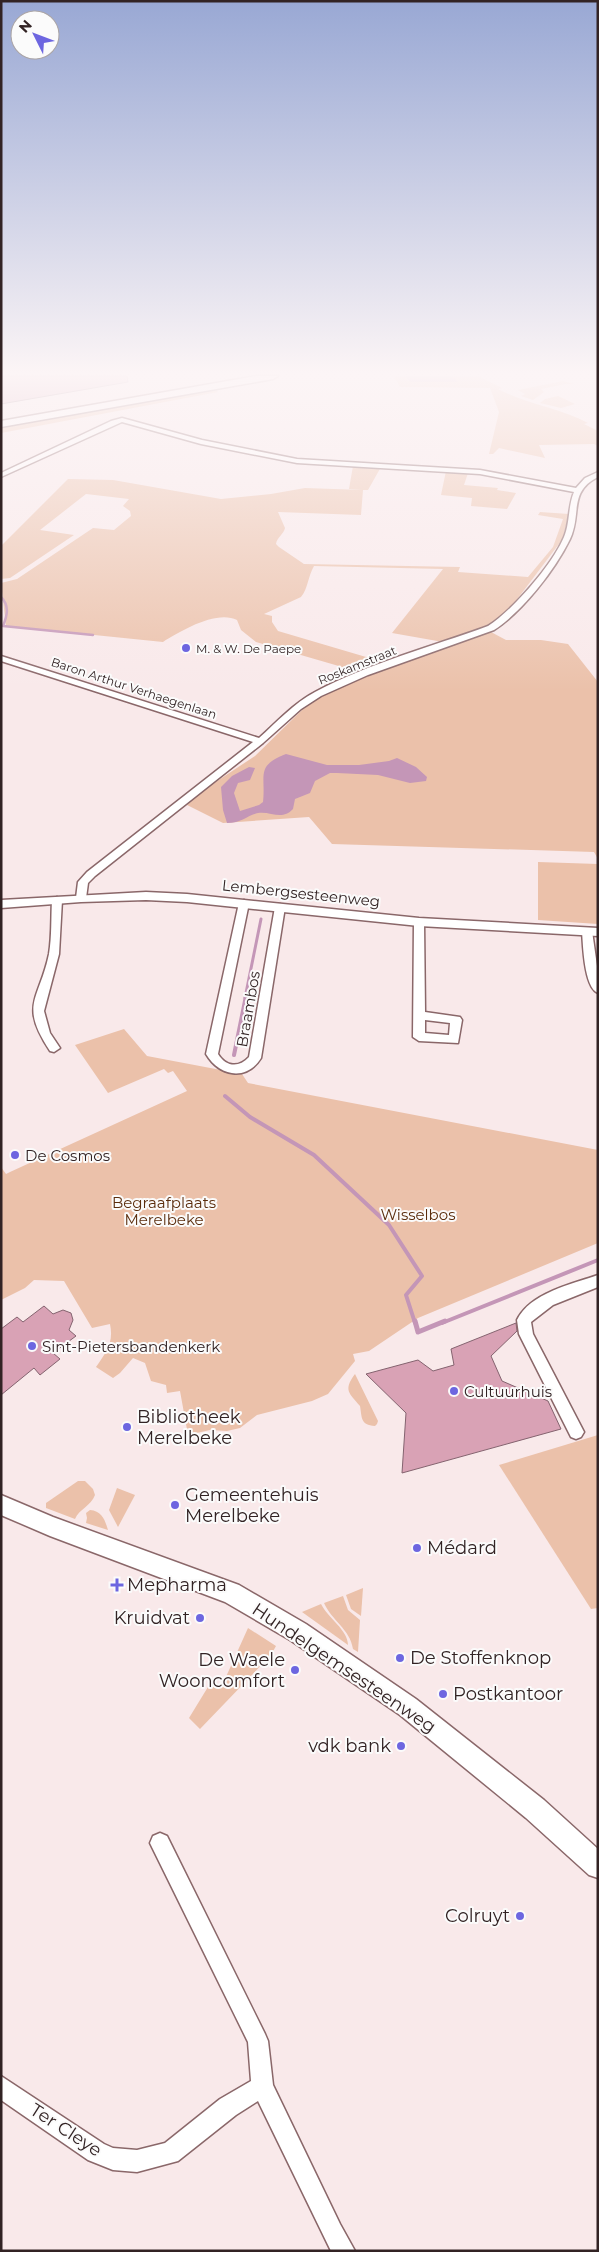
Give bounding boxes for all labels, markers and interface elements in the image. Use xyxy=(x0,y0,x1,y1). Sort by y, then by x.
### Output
north arrow xyxy=(10,10,60,60)
text: N xyxy=(15,16,36,37)
place label: M. & W. De Paepe xyxy=(196,641,301,656)
marker: M. & W. De Paepe xyxy=(180,642,192,654)
street label: Roskamstraat xyxy=(316,642,398,688)
street label: Baron Arthur Verhaegenlaan xyxy=(49,654,219,722)
street label: Lembergsesteenweg xyxy=(221,875,381,911)
street label: Braambos xyxy=(232,969,264,1049)
place label: De Cosmos xyxy=(25,1146,110,1165)
marker: De Cosmos xyxy=(9,1149,21,1161)
park label: Begraafplaats Merelbeke xyxy=(112,1193,216,1229)
park label: Wisselbos xyxy=(380,1205,456,1224)
place label: Sint-Pietersbandenkerk xyxy=(42,1337,220,1356)
marker: Sint-Pietersbandenkerk xyxy=(26,1340,38,1352)
place label: Cultuurhuis xyxy=(464,1382,552,1401)
marker: Cultuurhuis xyxy=(448,1385,460,1397)
place label: Bibliotheek Merelbeke xyxy=(137,1406,241,1449)
marker: Bibliotheek Merelbeke xyxy=(121,1421,133,1433)
place label: Gemeentehuis Merelbeke xyxy=(185,1484,319,1527)
marker: Gemeentehuis Merelbeke xyxy=(169,1499,181,1511)
place label: Médard xyxy=(427,1537,497,1559)
marker: Médard xyxy=(411,1542,423,1554)
place label: Mepharma xyxy=(127,1574,227,1596)
marker: Mepharma xyxy=(111,1579,123,1591)
street label: Hundelgemsesteenweg xyxy=(248,1598,440,1738)
place label: Kruidvat xyxy=(114,1607,190,1629)
marker: Kruidvat xyxy=(194,1612,206,1624)
place label: De Stoffenknop xyxy=(410,1647,551,1669)
place label: De Waele Wooncomfort xyxy=(159,1649,285,1692)
marker: De Stoffenknop xyxy=(394,1652,406,1664)
marker: De Waele Wooncomfort xyxy=(289,1664,301,1676)
place label: Postkantoor xyxy=(453,1683,563,1705)
marker: Postkantoor xyxy=(437,1688,449,1700)
place label: vdk bank xyxy=(308,1735,391,1757)
marker: vdk bank xyxy=(395,1740,407,1752)
place label: Colruyt xyxy=(445,1905,510,1927)
marker: Colruyt xyxy=(514,1910,526,1922)
street label: Ter Cleye xyxy=(26,2099,106,2161)

